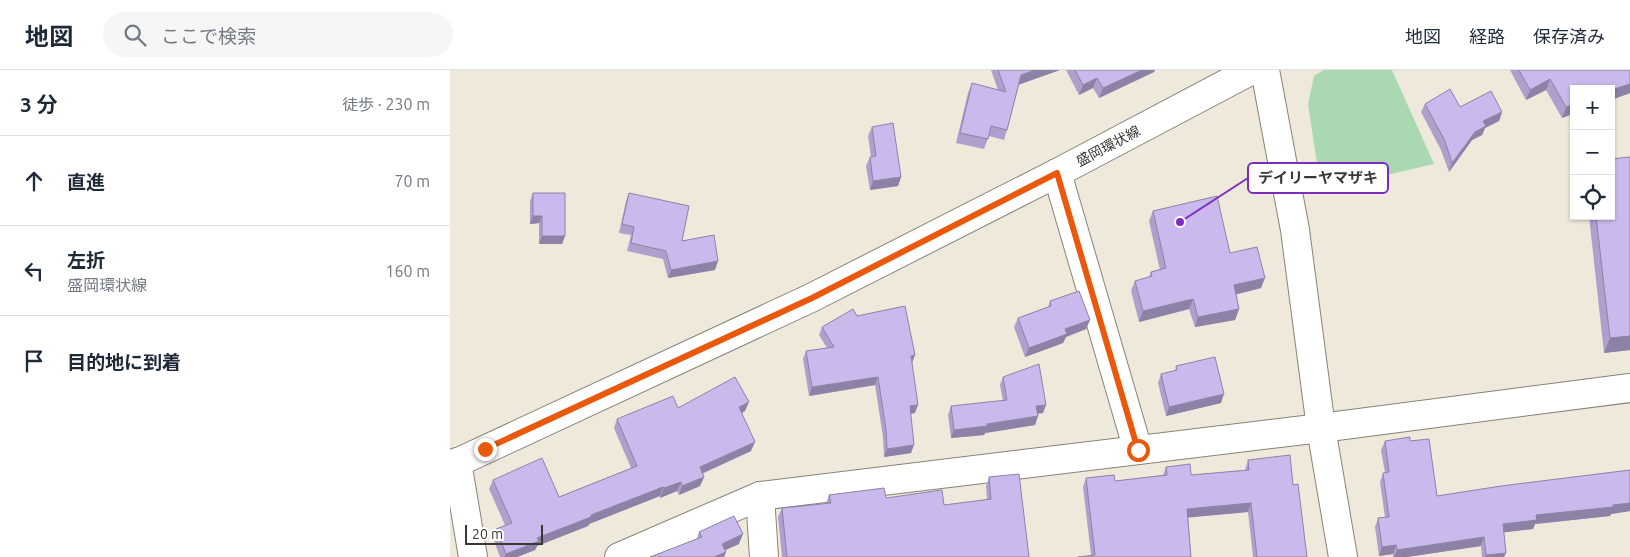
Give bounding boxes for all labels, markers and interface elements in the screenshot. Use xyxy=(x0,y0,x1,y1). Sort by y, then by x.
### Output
search box xyxy=(103,12,453,57)
icon: search xyxy=(121,21,149,49)
text: 地図 xyxy=(25,23,73,50)
text: ここで検索 xyxy=(161,25,256,47)
text: 地図 xyxy=(1405,26,1441,46)
text: 経路 xyxy=(1469,26,1505,46)
text: 保存済み xyxy=(1533,26,1605,46)
map controls xyxy=(1570,85,1615,220)
button: + xyxy=(1570,85,1615,130)
text: 3 分 xyxy=(20,92,58,116)
text: 徒歩 · 230 m xyxy=(342,95,430,113)
street label: 盛岡環状線 xyxy=(1073,123,1143,169)
button: − xyxy=(1570,130,1615,175)
callout: デイリーヤマザキ xyxy=(1248,163,1388,193)
icon: ahead xyxy=(20,167,48,195)
text: デイリーヤマザキ xyxy=(1258,169,1378,186)
text: 直進 xyxy=(67,171,105,193)
text: 70 m xyxy=(394,172,430,190)
button: locate xyxy=(1570,175,1615,220)
text: 左折 xyxy=(67,249,105,271)
icon: left xyxy=(20,257,48,285)
text: 160 m xyxy=(385,262,430,280)
text: 盛岡環状線 xyxy=(67,276,147,294)
icon: arrive xyxy=(20,347,48,375)
text: 目的地に到着 xyxy=(67,351,181,373)
route end xyxy=(474,438,497,461)
route start xyxy=(1127,439,1150,462)
scale bar xyxy=(465,522,542,545)
text: 20 m xyxy=(472,526,503,542)

